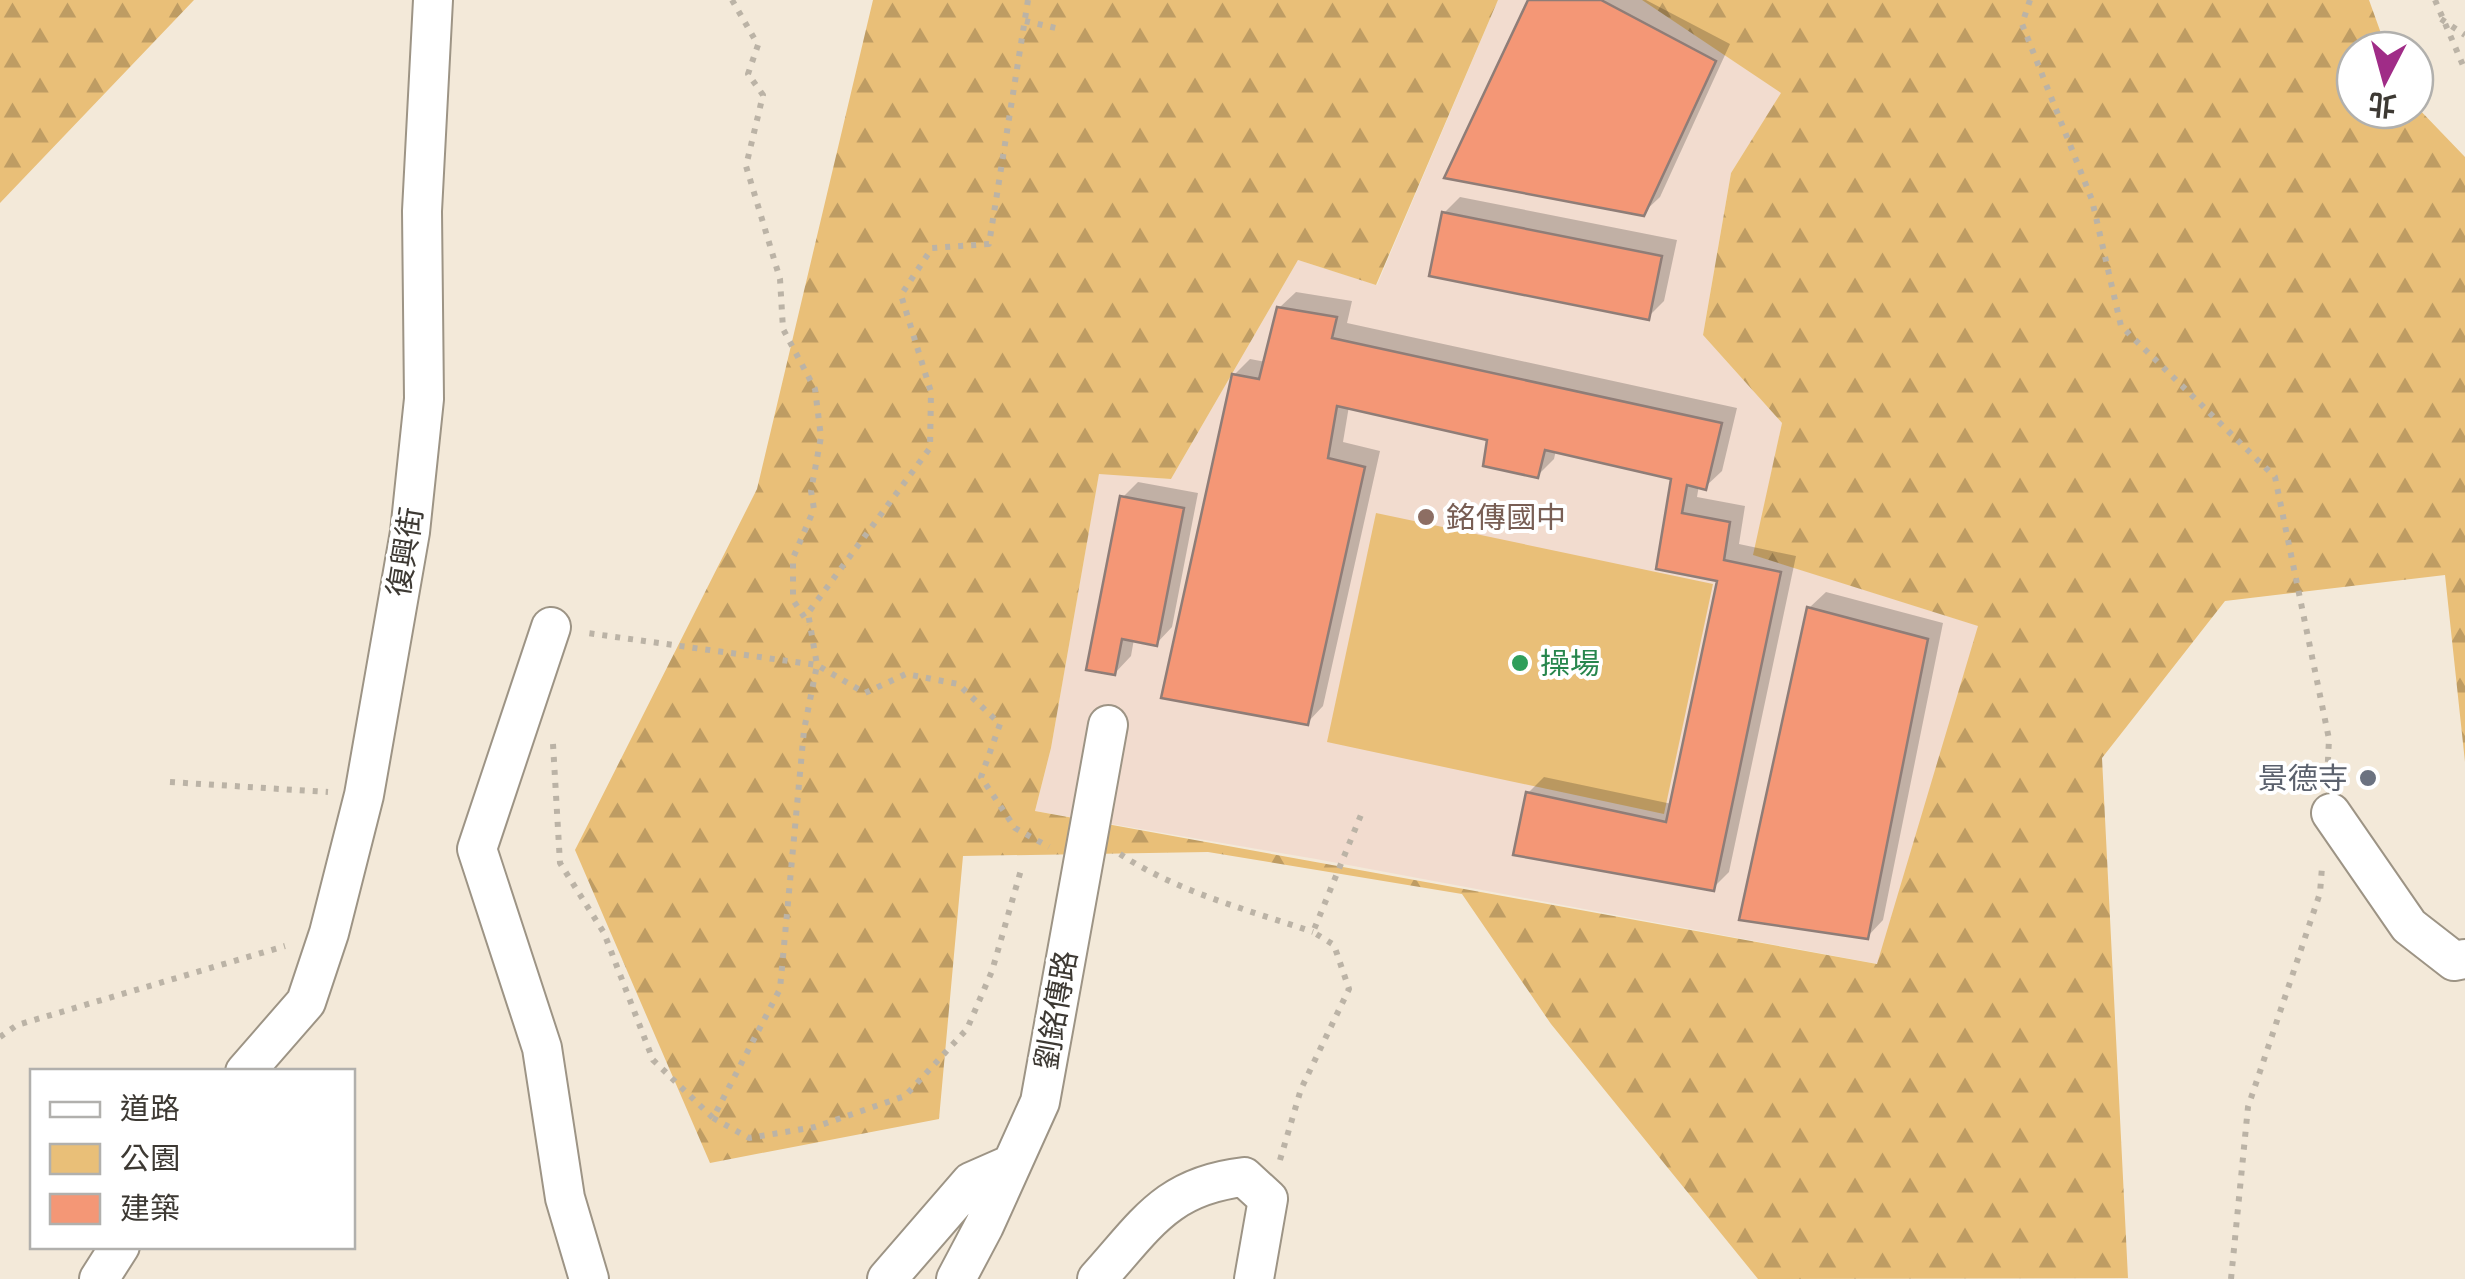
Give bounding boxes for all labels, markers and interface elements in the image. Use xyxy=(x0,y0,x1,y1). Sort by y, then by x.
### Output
north arrow xyxy=(2335,30,2435,130)
text: 北 xyxy=(2366,84,2398,125)
place label: 銘傳國中 xyxy=(1446,496,1566,539)
street label: 復興街 xyxy=(377,504,433,600)
marker: 銘傳國中 xyxy=(1415,506,1437,528)
place label: 操場 xyxy=(1540,642,1600,685)
marker: 操場 xyxy=(1509,652,1531,674)
place label: 景德寺 xyxy=(2258,757,2348,800)
marker: 景德寺 xyxy=(2357,767,2379,789)
street label: 劉銘傳路 xyxy=(1024,947,1088,1073)
legend xyxy=(30,1069,355,1249)
text: 道路 xyxy=(120,1087,180,1130)
text: 公園 xyxy=(120,1137,180,1180)
text: 建築 xyxy=(120,1187,180,1230)

